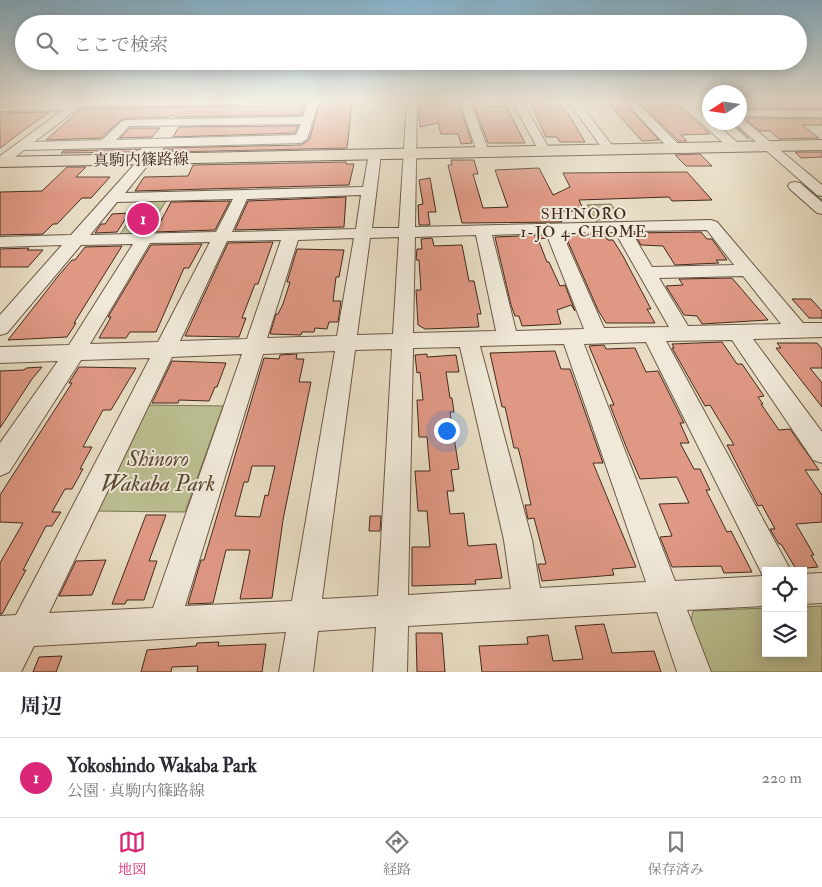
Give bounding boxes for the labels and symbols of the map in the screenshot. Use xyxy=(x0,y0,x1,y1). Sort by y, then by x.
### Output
north arrow xyxy=(702,85,747,130)
street label: 真駒内篠路線 xyxy=(93,149,189,171)
pin: 1 xyxy=(127,200,159,238)
district label: SHINORO 1-JO 4-CHOME xyxy=(520,204,648,243)
your location xyxy=(434,418,460,444)
park label: Shinoro Wakaba Park xyxy=(101,445,215,498)

